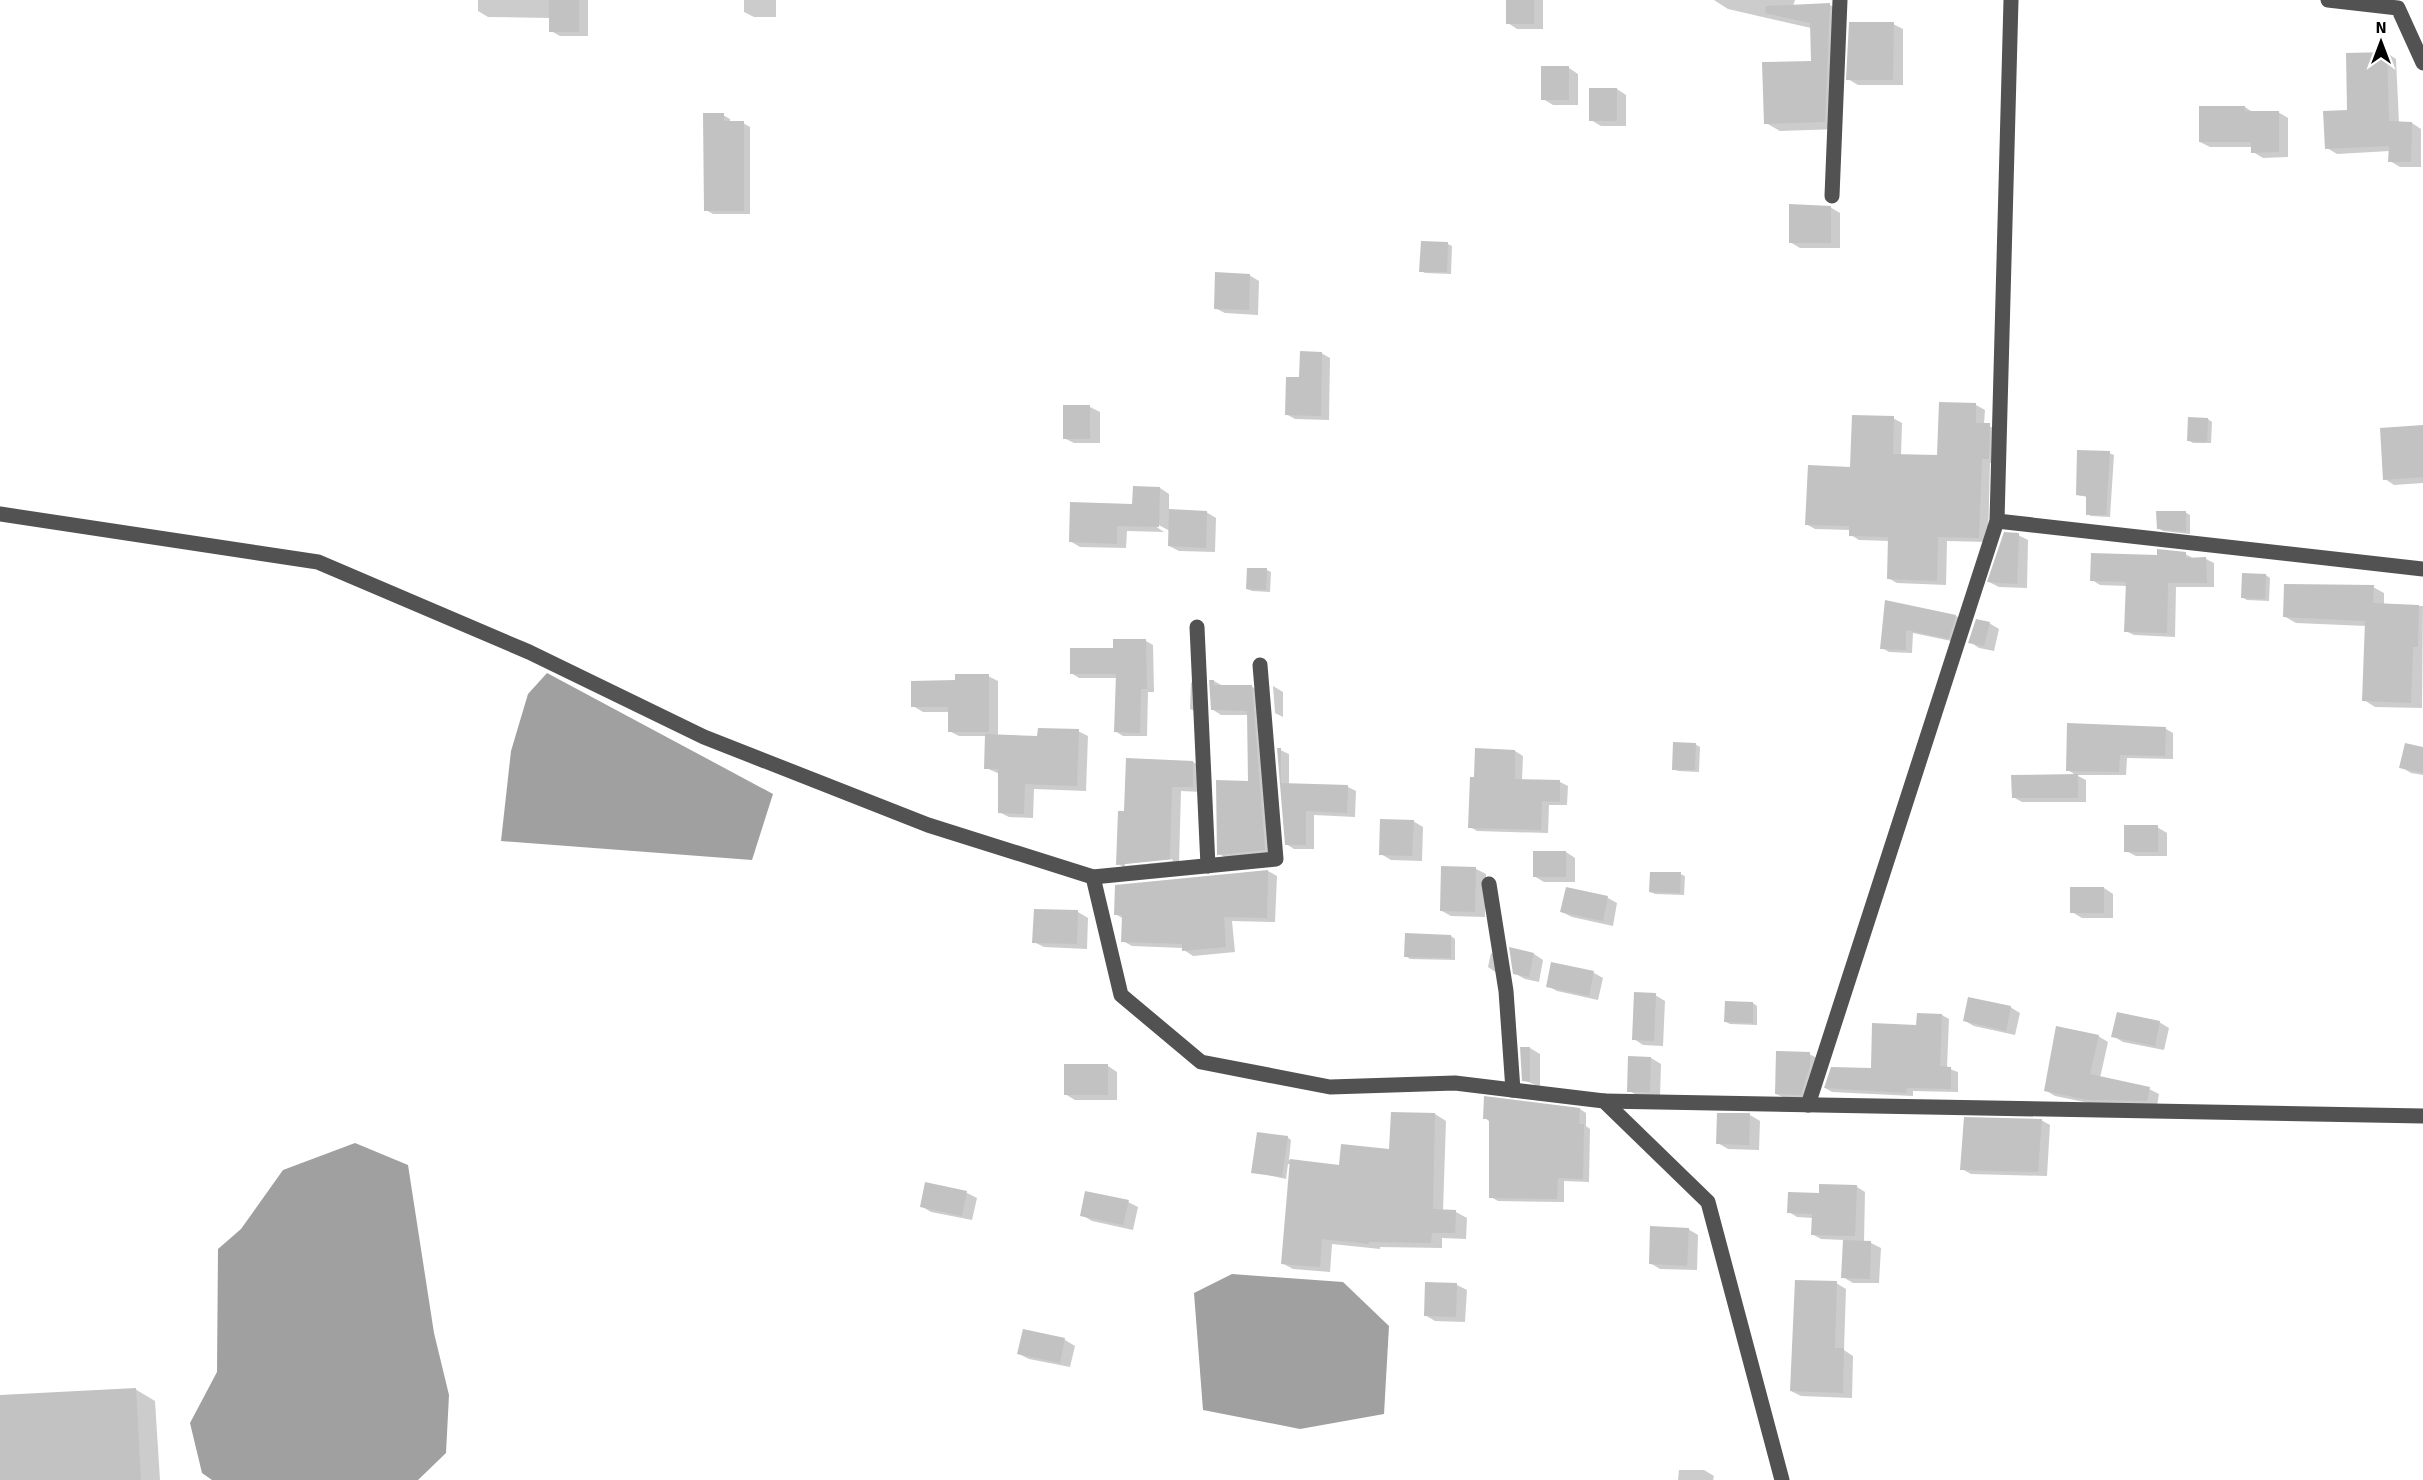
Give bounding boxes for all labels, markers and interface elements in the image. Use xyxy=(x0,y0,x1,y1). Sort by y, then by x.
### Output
north arrow xyxy=(2351,12,2411,72)
text: N xyxy=(2375,18,2387,38)

